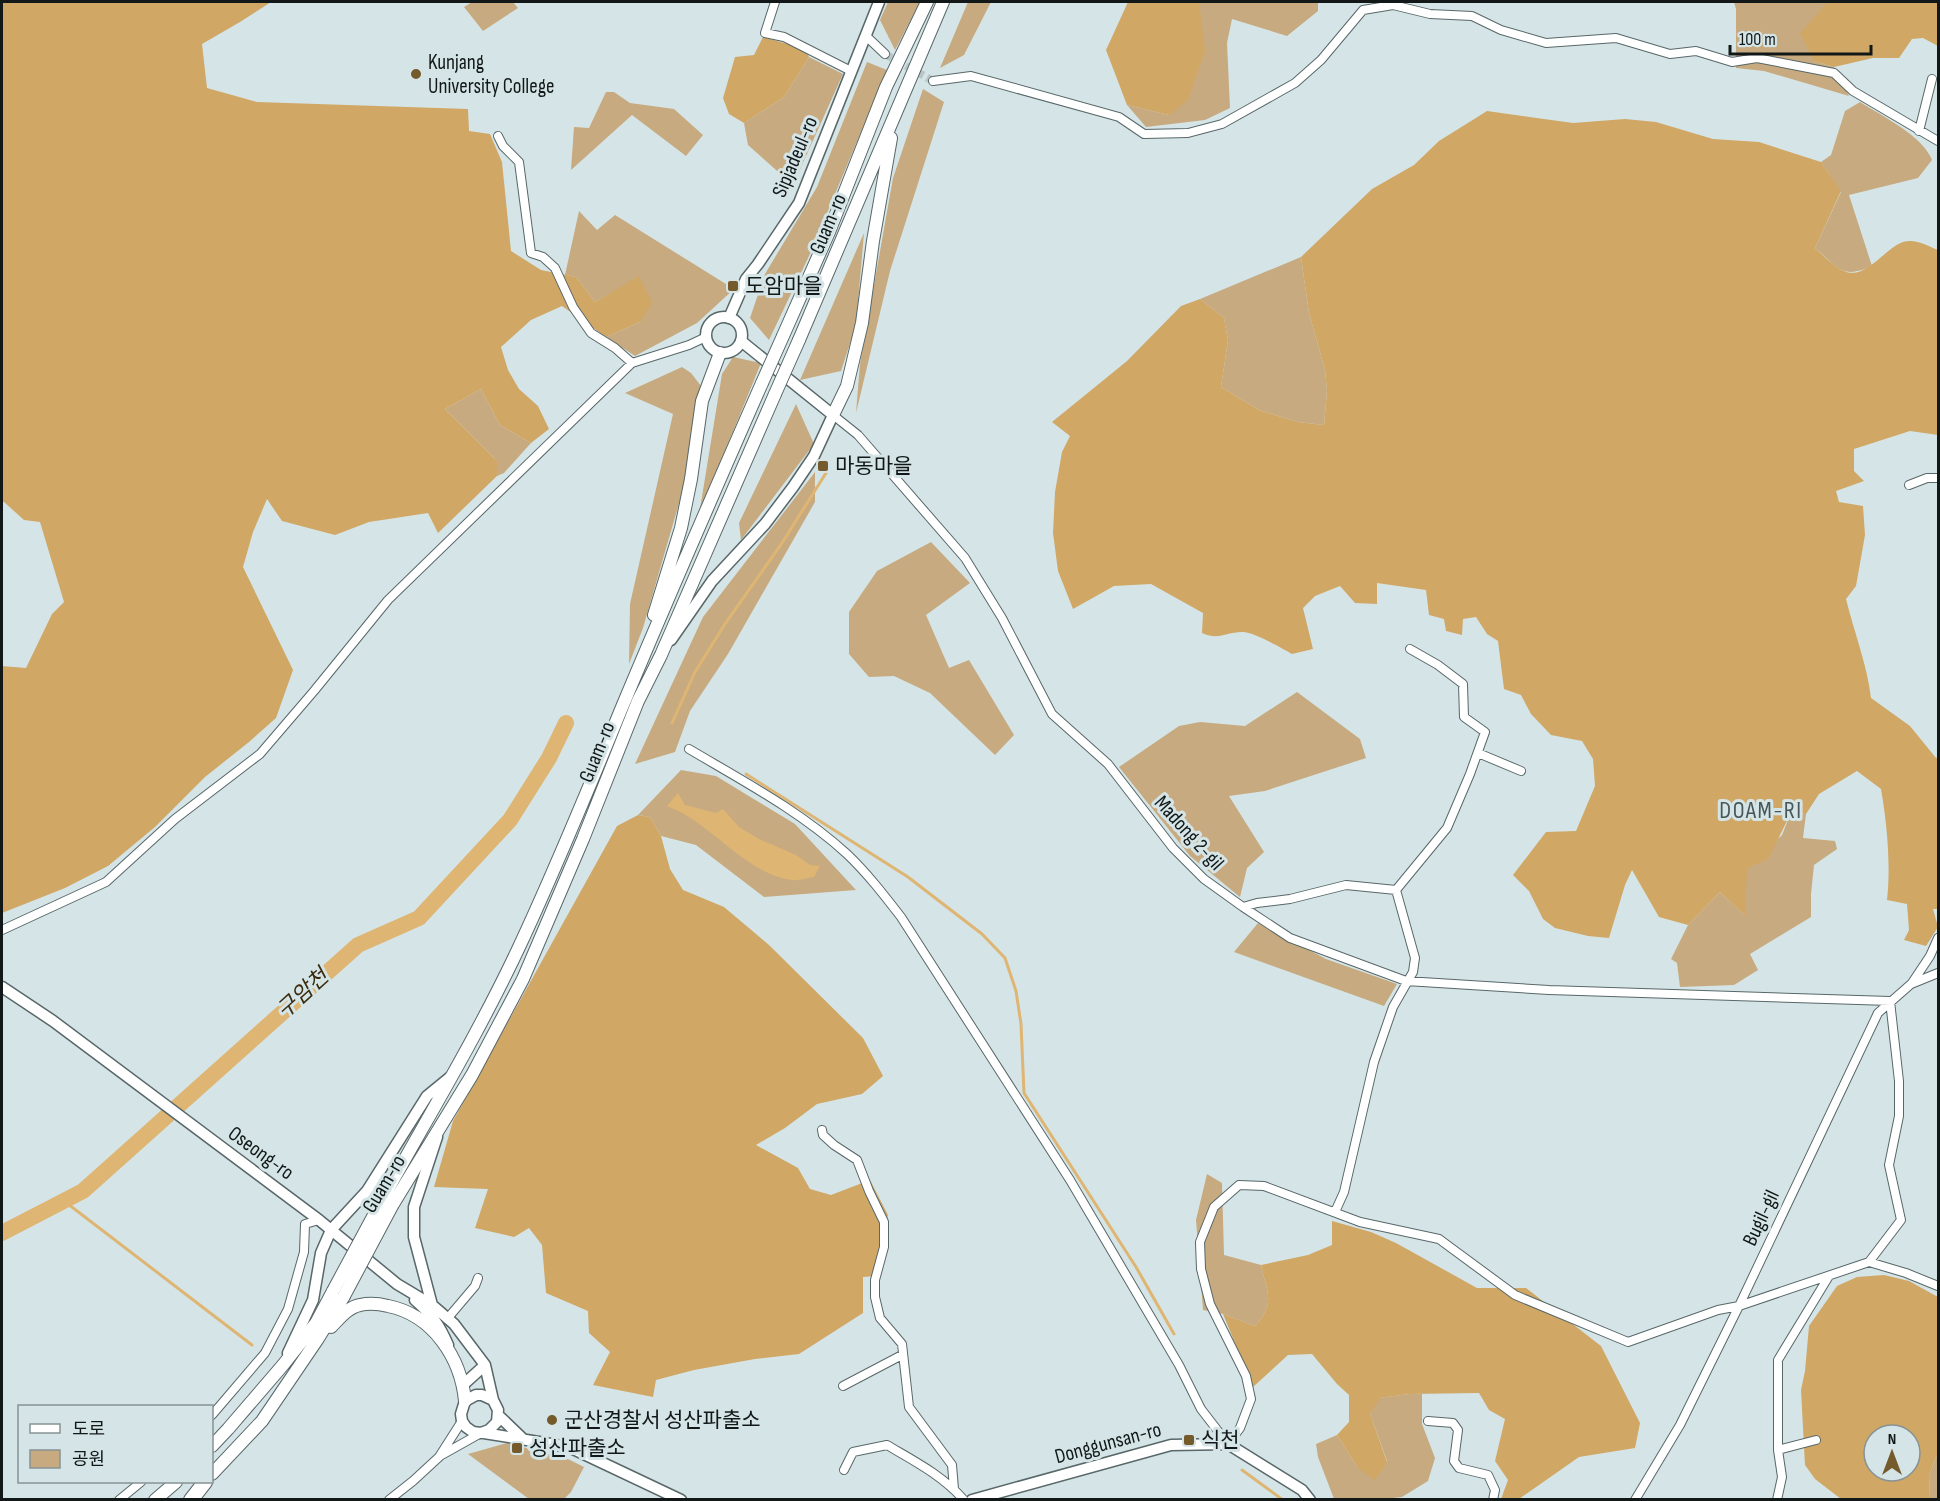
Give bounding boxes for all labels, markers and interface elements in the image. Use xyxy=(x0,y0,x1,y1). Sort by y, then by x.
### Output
scale bar xyxy=(1730,18,1871,56)
text: 100 m xyxy=(1739,29,1776,50)
place label: Kunjang University College xyxy=(428,50,554,99)
marker: Kunjang University College xyxy=(409,67,423,81)
street label: Sipjadeul-ro xyxy=(767,113,823,201)
street label: Guam-ro xyxy=(804,190,852,258)
place label: 도암마을 xyxy=(745,274,822,299)
marker: 도암마을 xyxy=(726,279,740,293)
place label: 마동마을 xyxy=(835,454,912,479)
marker: 마동마을 xyxy=(816,459,830,473)
street label: Guam-ro xyxy=(574,718,620,786)
street label: Madong 2-gil xyxy=(1149,791,1229,875)
district label: DOAM-RI xyxy=(1719,796,1803,825)
water label: 구암천 xyxy=(271,962,337,1024)
street label: Oseong-ro xyxy=(223,1121,299,1185)
street label: Guam-ro xyxy=(357,1151,411,1217)
street label: Bugil-gil xyxy=(1737,1186,1785,1250)
legend xyxy=(18,1405,213,1483)
place label: 군산경찰서 성산파출소 xyxy=(564,1408,761,1433)
marker: 군산경찰서 성산파출소 xyxy=(545,1413,559,1427)
street label: Donggunsan-ro xyxy=(1052,1417,1164,1469)
text: 도로 xyxy=(72,1419,105,1440)
north arrow xyxy=(1862,1423,1922,1483)
place label: 식천 xyxy=(1201,1428,1240,1453)
text: N xyxy=(1888,1430,1896,1449)
marker: 식천 xyxy=(1182,1433,1196,1447)
place label: 성산파출소 xyxy=(529,1436,626,1461)
marker: 성산파출소 xyxy=(510,1441,524,1455)
text: 공원 xyxy=(72,1449,105,1470)

